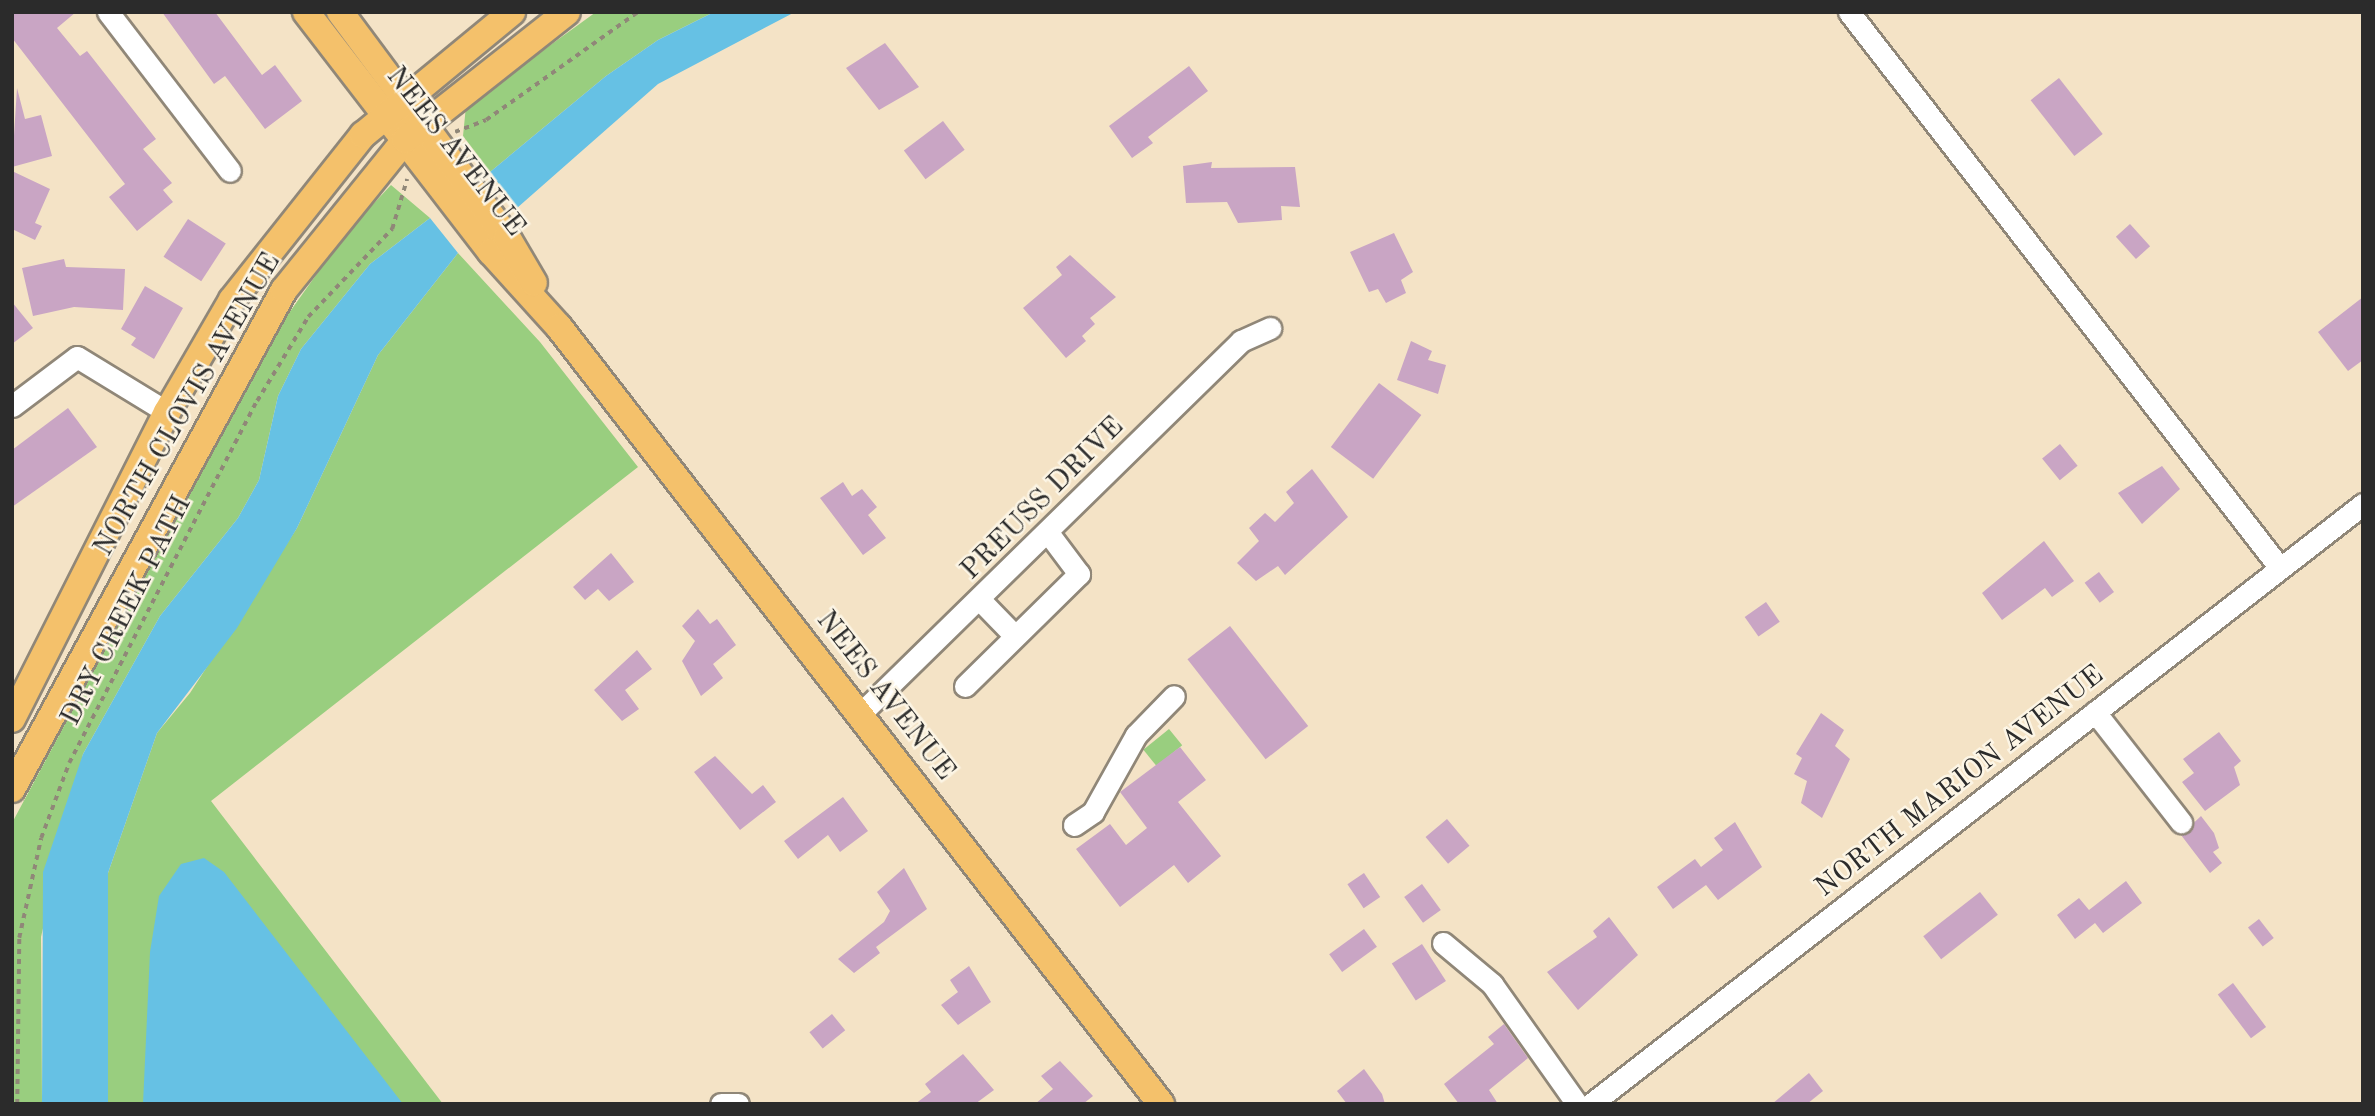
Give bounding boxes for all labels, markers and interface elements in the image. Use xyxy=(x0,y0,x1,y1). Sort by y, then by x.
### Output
street label: NEES AVENUE xyxy=(378,61,532,243)
street label: NORTH CLOVIS AVENUE xyxy=(87,248,289,562)
street label: PREUSS DRIVE xyxy=(955,411,1131,587)
street label: DRY CREEK PATH xyxy=(55,491,199,731)
street label: NEES AVENUE xyxy=(808,605,962,787)
street label: NORTH MARION AVENUE xyxy=(1809,659,2111,905)

